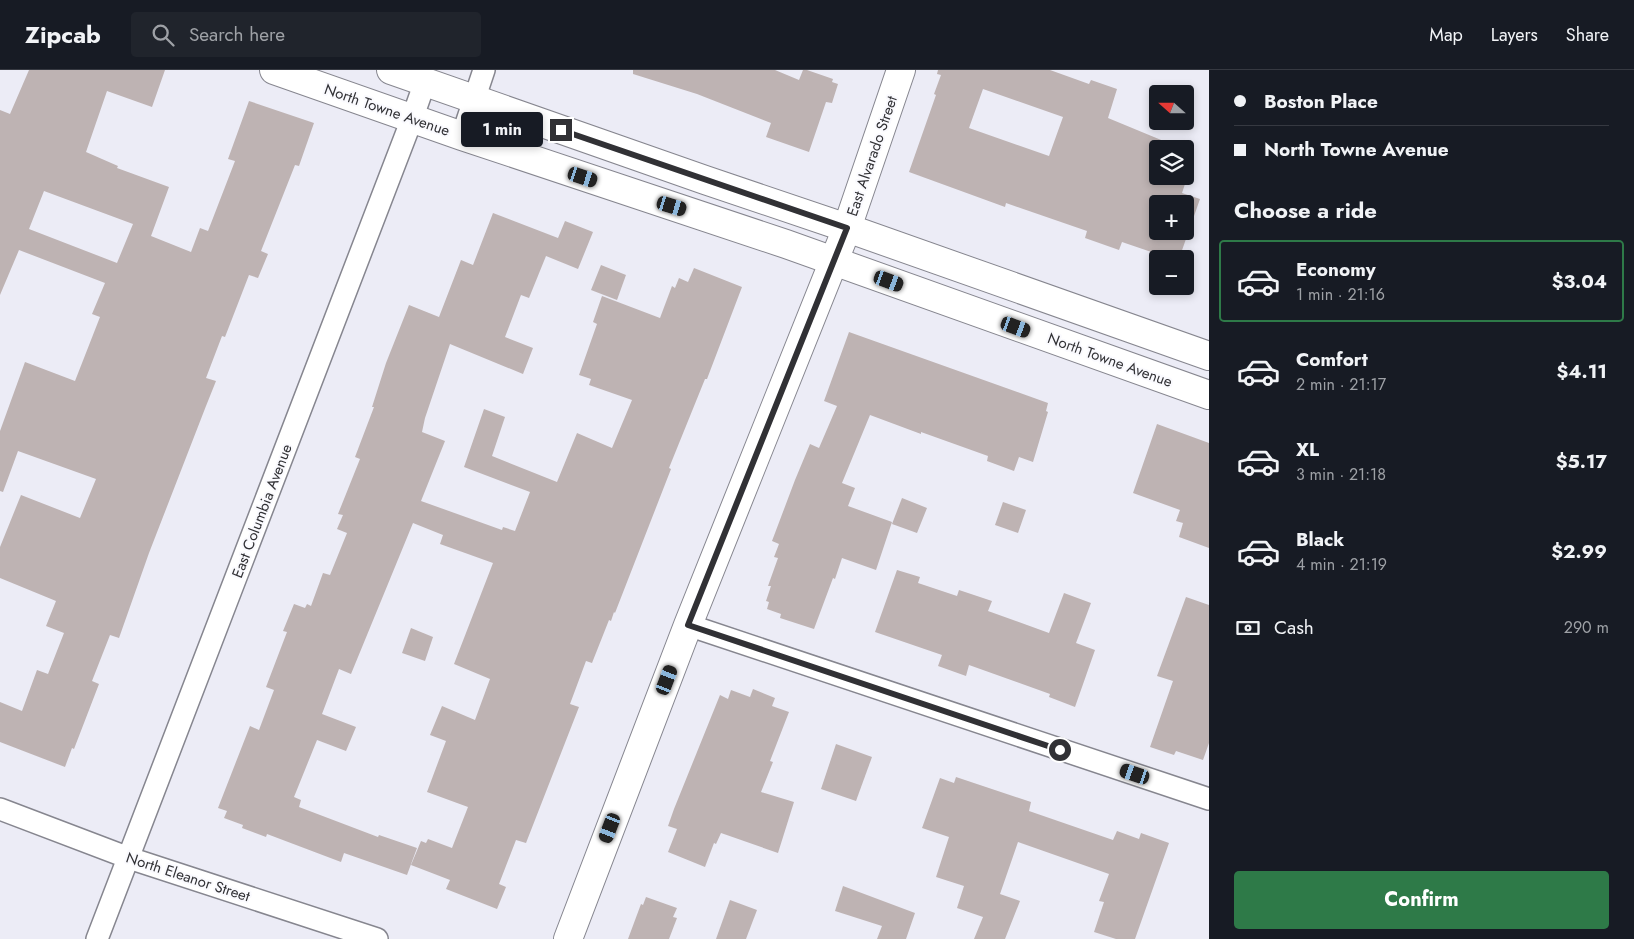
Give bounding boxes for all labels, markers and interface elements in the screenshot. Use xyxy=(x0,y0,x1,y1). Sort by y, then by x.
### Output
search box xyxy=(131,12,481,57)
text: Zipcab xyxy=(25,17,101,52)
icon: search xyxy=(149,21,177,49)
text: Search here xyxy=(189,21,285,48)
text: Map xyxy=(1429,22,1463,48)
text: Layers xyxy=(1491,22,1538,48)
text: Share xyxy=(1566,22,1609,48)
street label: North Towne Avenue xyxy=(321,78,453,142)
north arrow xyxy=(1149,85,1194,130)
map controls xyxy=(1149,85,1194,295)
text: Boston Place xyxy=(1264,88,1378,115)
street label: East Alvarado Street xyxy=(841,92,903,219)
callout: 1 min xyxy=(461,112,544,148)
text: 1 min xyxy=(482,118,522,141)
route end xyxy=(550,119,572,141)
text: North Towne Avenue xyxy=(1264,136,1449,163)
button: layers xyxy=(1149,140,1194,185)
car xyxy=(566,165,599,189)
car xyxy=(655,194,688,218)
text: Choose a ride xyxy=(1234,194,1377,226)
button: + xyxy=(1149,195,1194,240)
button: − xyxy=(1149,250,1194,295)
text: Economy xyxy=(1296,256,1376,283)
icon: car xyxy=(1236,259,1281,304)
text: $3.04 xyxy=(1552,268,1607,295)
car xyxy=(872,269,905,293)
text: 1 min · 21:16 xyxy=(1296,283,1385,306)
car xyxy=(999,315,1032,339)
street label: North Towne Avenue xyxy=(1044,327,1176,393)
text: Comfort xyxy=(1296,346,1368,373)
icon: car xyxy=(1236,349,1281,394)
text: $4.11 xyxy=(1556,358,1607,385)
text: 2 min · 21:17 xyxy=(1296,373,1386,396)
text: XL xyxy=(1296,436,1319,463)
icon: car xyxy=(1236,439,1281,484)
street label: East Columbia Avenue xyxy=(226,441,298,581)
text: $5.17 xyxy=(1556,448,1607,475)
text: 3 min · 21:18 xyxy=(1296,463,1386,486)
text: Black xyxy=(1296,526,1344,553)
icon: car xyxy=(1236,529,1281,574)
text: $2.99 xyxy=(1551,538,1607,565)
text: 4 min · 21:19 xyxy=(1296,553,1387,576)
icon: cash xyxy=(1234,614,1262,642)
text: Cash xyxy=(1274,614,1314,641)
text: 290 m xyxy=(1564,616,1609,639)
car xyxy=(654,663,679,697)
route start xyxy=(1049,739,1071,761)
car xyxy=(1118,762,1151,786)
car xyxy=(597,811,622,845)
street label: North Eleanor Street xyxy=(123,847,253,908)
button: Confirm xyxy=(1234,871,1609,929)

